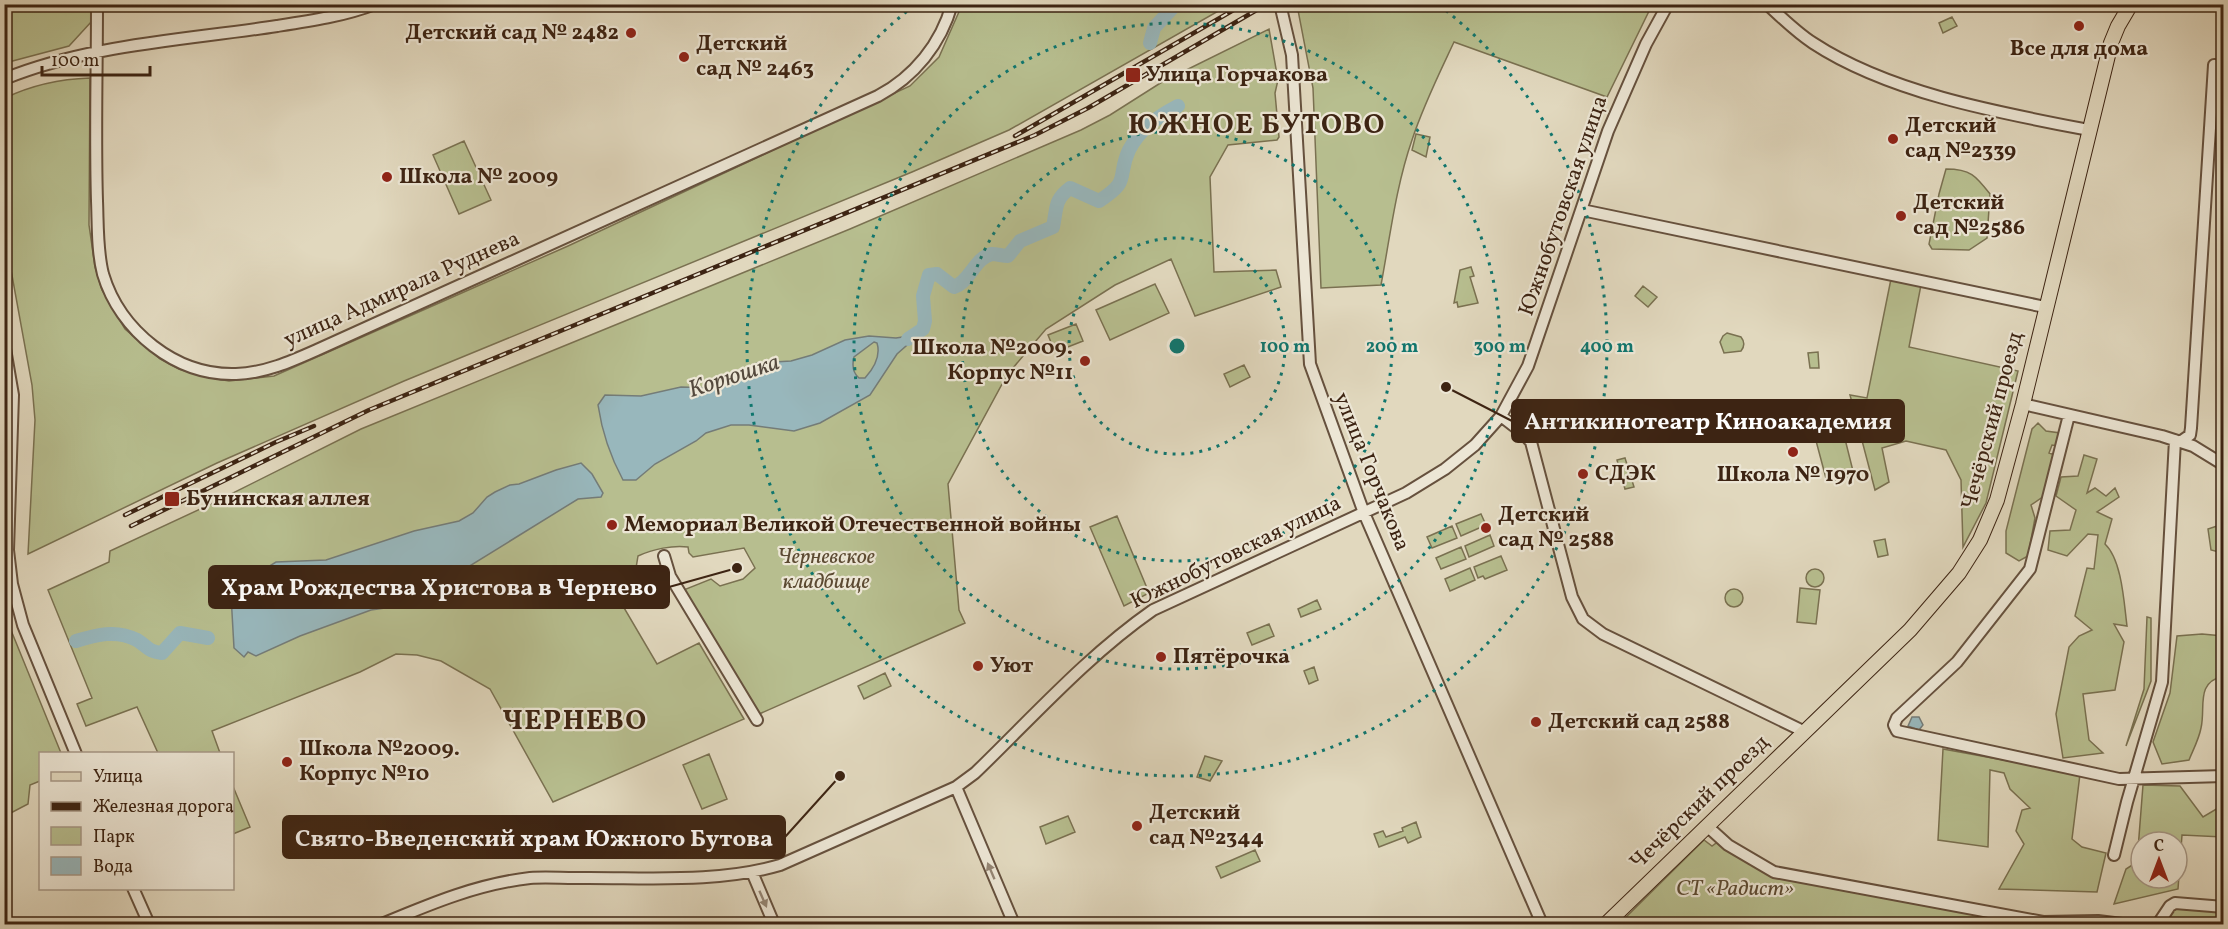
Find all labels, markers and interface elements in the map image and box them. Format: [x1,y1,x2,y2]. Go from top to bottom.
place label: Детский сад № 2482 [405,18,619,49]
marker: Все для дома [2072,19,2086,33]
marker: Детский сад № 2482 [624,26,638,40]
place label: Детский сад № 2463 [696,29,814,85]
place label: Все для дома [2010,34,2148,65]
scale bar [42,39,150,77]
text: 100 m [51,49,100,74]
marker: Детский сад № 2463 [677,50,691,64]
place label: Улица Горчакова [1146,60,1328,91]
marker: Улица Горчакова [1124,66,1142,84]
street label: Южнобутовская улица [1512,92,1616,320]
district label: ЮЖНОЕ БУТОВО [1128,106,1386,145]
place label: Детский сад №2339 [1905,111,2016,167]
marker: Детский сад №2339 [1886,132,1900,146]
place label: Школа № 2009 [399,162,558,193]
marker: Школа № 2009 [380,170,394,184]
place label: Детский сад №2586 [1913,188,2025,244]
marker: Детский сад №2586 [1894,209,1908,223]
street label: улица Адмирала Руднева [279,224,525,356]
street label: Чечёрский проезд [1954,328,2032,513]
place label: Школа №2009. Корпус №11 [912,333,1073,389]
text: 100 m [1260,335,1310,360]
text: 200 m [1366,335,1418,360]
text: 300 m [1474,335,1526,360]
text: 400 m [1580,335,1634,360]
centre of rings [1167,336,1187,356]
water label: Корюшка [684,346,784,408]
marker: Школа №2009. Корпус №11 [1078,354,1092,368]
street label: улица Горчакова [1325,388,1417,556]
callout: Антикинотеатр Киноакадемия [1512,400,1904,442]
text: Антикинотеатр Киноакадемия [1524,406,1892,440]
marker: Школа № 1970 [1786,445,1800,459]
place label: СДЭК [1595,459,1656,490]
place label: Школа № 1970 [1717,460,1869,491]
marker: СДЭК [1576,467,1590,481]
place label: Бунинская аллея [186,484,370,515]
street label: Южнобутовская улица [1125,488,1347,618]
marker: Бунинская аллея [163,490,181,508]
place label: Детский сад № 2588 [1498,500,1614,556]
place label: Мемориал Великой Отечественной войны [624,510,1081,541]
marker: Мемориал Великой Отечественной войны [605,518,619,532]
marker: Детский сад № 2588 [1479,521,1493,535]
park label: Черневское кладбище [777,542,875,598]
callout: Храм Рождества Христова в Чернево [209,566,669,608]
text: Храм Рождества Христова в Чернево [221,572,657,606]
place label: Пятёрочка [1173,642,1290,673]
marker: Пятёрочка [1154,650,1168,664]
place label: Уют [990,651,1033,682]
marker: Уют [971,659,985,673]
district label: ЧЕРНЕВО [502,702,648,741]
place label: Детский сад 2588 [1548,707,1730,738]
marker: Детский сад 2588 [1529,715,1543,729]
street label: Чечёрский проезд [1623,728,1777,878]
place label: Школа №2009. Корпус №10 [299,734,460,790]
legend [39,752,234,890]
marker: Школа №2009. Корпус №10 [280,755,294,769]
text: Улица [93,765,143,790]
text: Железная дорога [93,795,234,820]
place label: Детский сад №2344 [1149,798,1264,854]
callout: Свято-Введенский храм Южного Бутова [283,816,785,858]
marker: Детский сад №2344 [1130,819,1144,833]
text: Свято-Введенский храм Южного Бутова [295,823,773,857]
text: Парк [93,825,135,850]
north arrow [2129,830,2189,890]
text: С [2154,836,2164,858]
text: Вода [93,855,133,880]
one-way arrow [987,862,996,879]
park label: СТ «Радист» [1676,874,1794,905]
one-way arrow [758,890,768,908]

